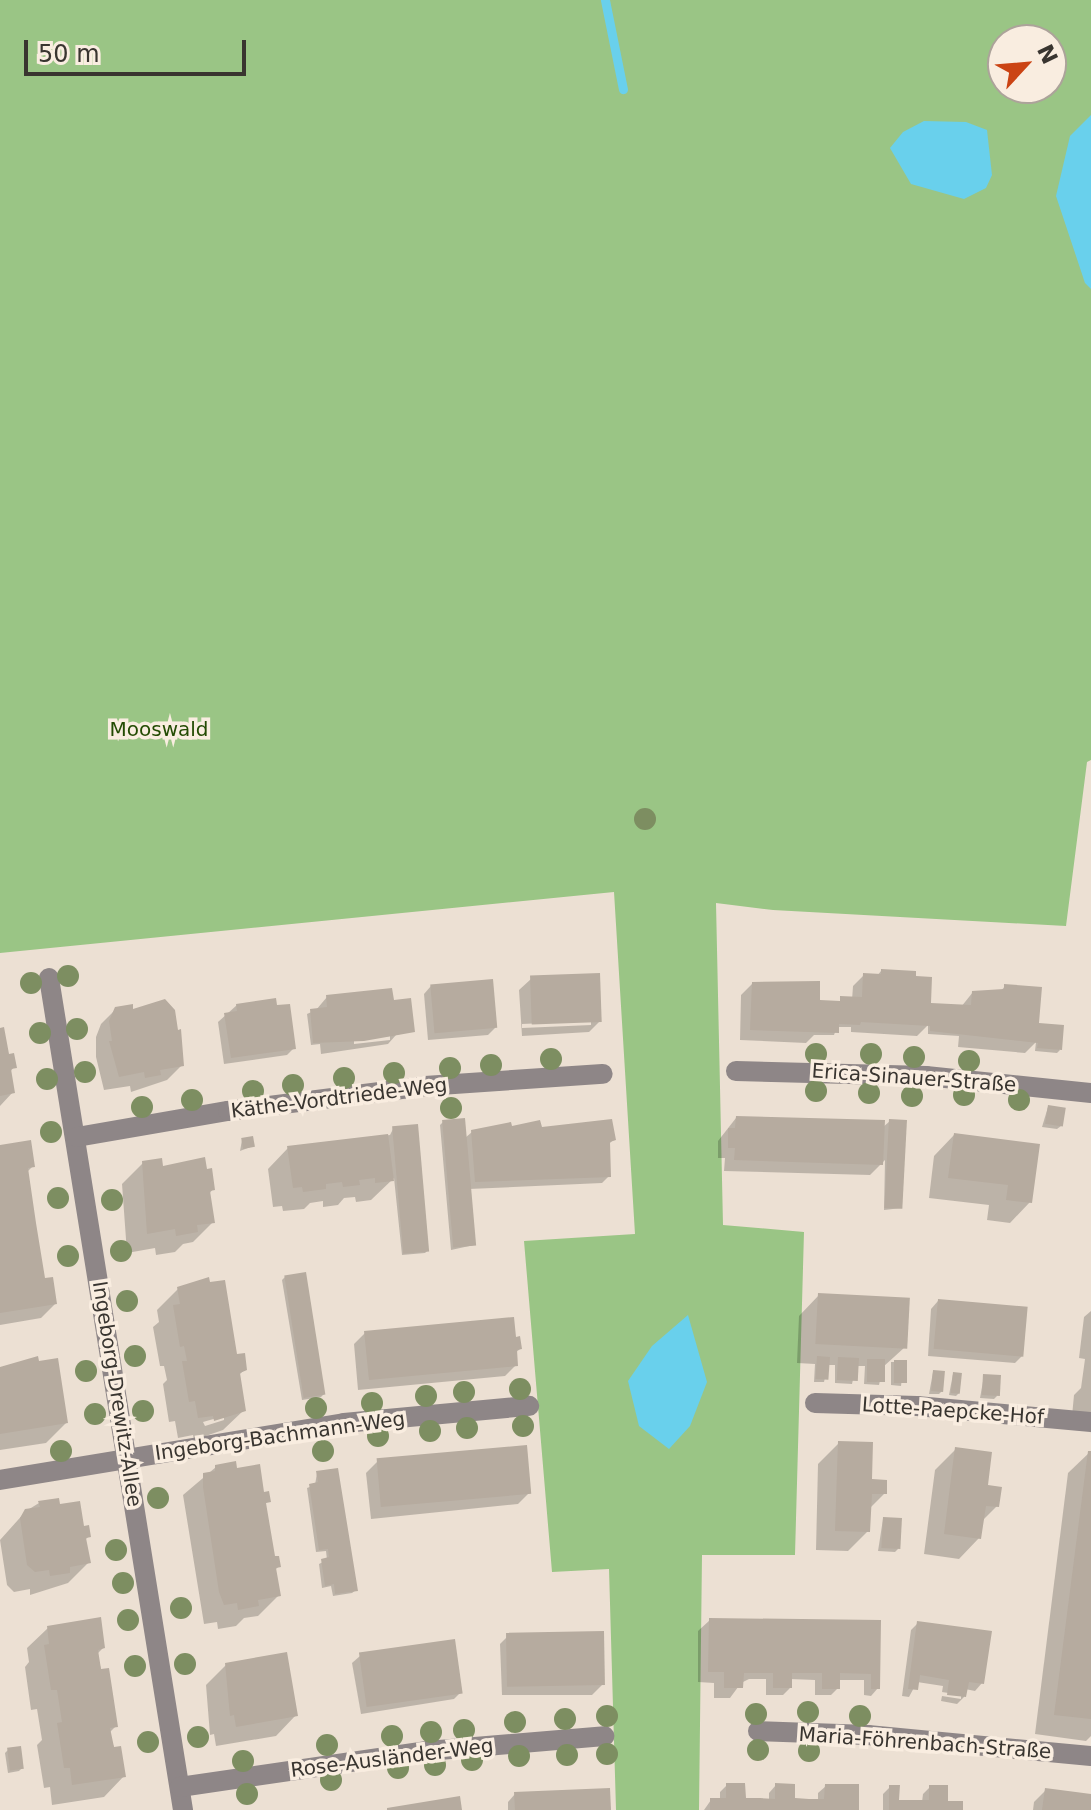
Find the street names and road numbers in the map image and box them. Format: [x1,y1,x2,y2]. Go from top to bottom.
street label: Erica-Sinauer-Straße [811,1059,1017,1097]
street label: Käthe-Vordtriede-Weg [229,1073,449,1123]
street label: Ingeborg-Drewitz-Allee [87,1279,147,1509]
street label: Lotte-Paepcke-Hof [861,1393,1045,1429]
street label: Ingeborg-Bachmann-Weg [153,1407,407,1465]
street label: Maria-Föhrenbach-Straße [798,1722,1052,1764]
street label: Rose-Ausländer-Weg [289,1734,495,1782]

